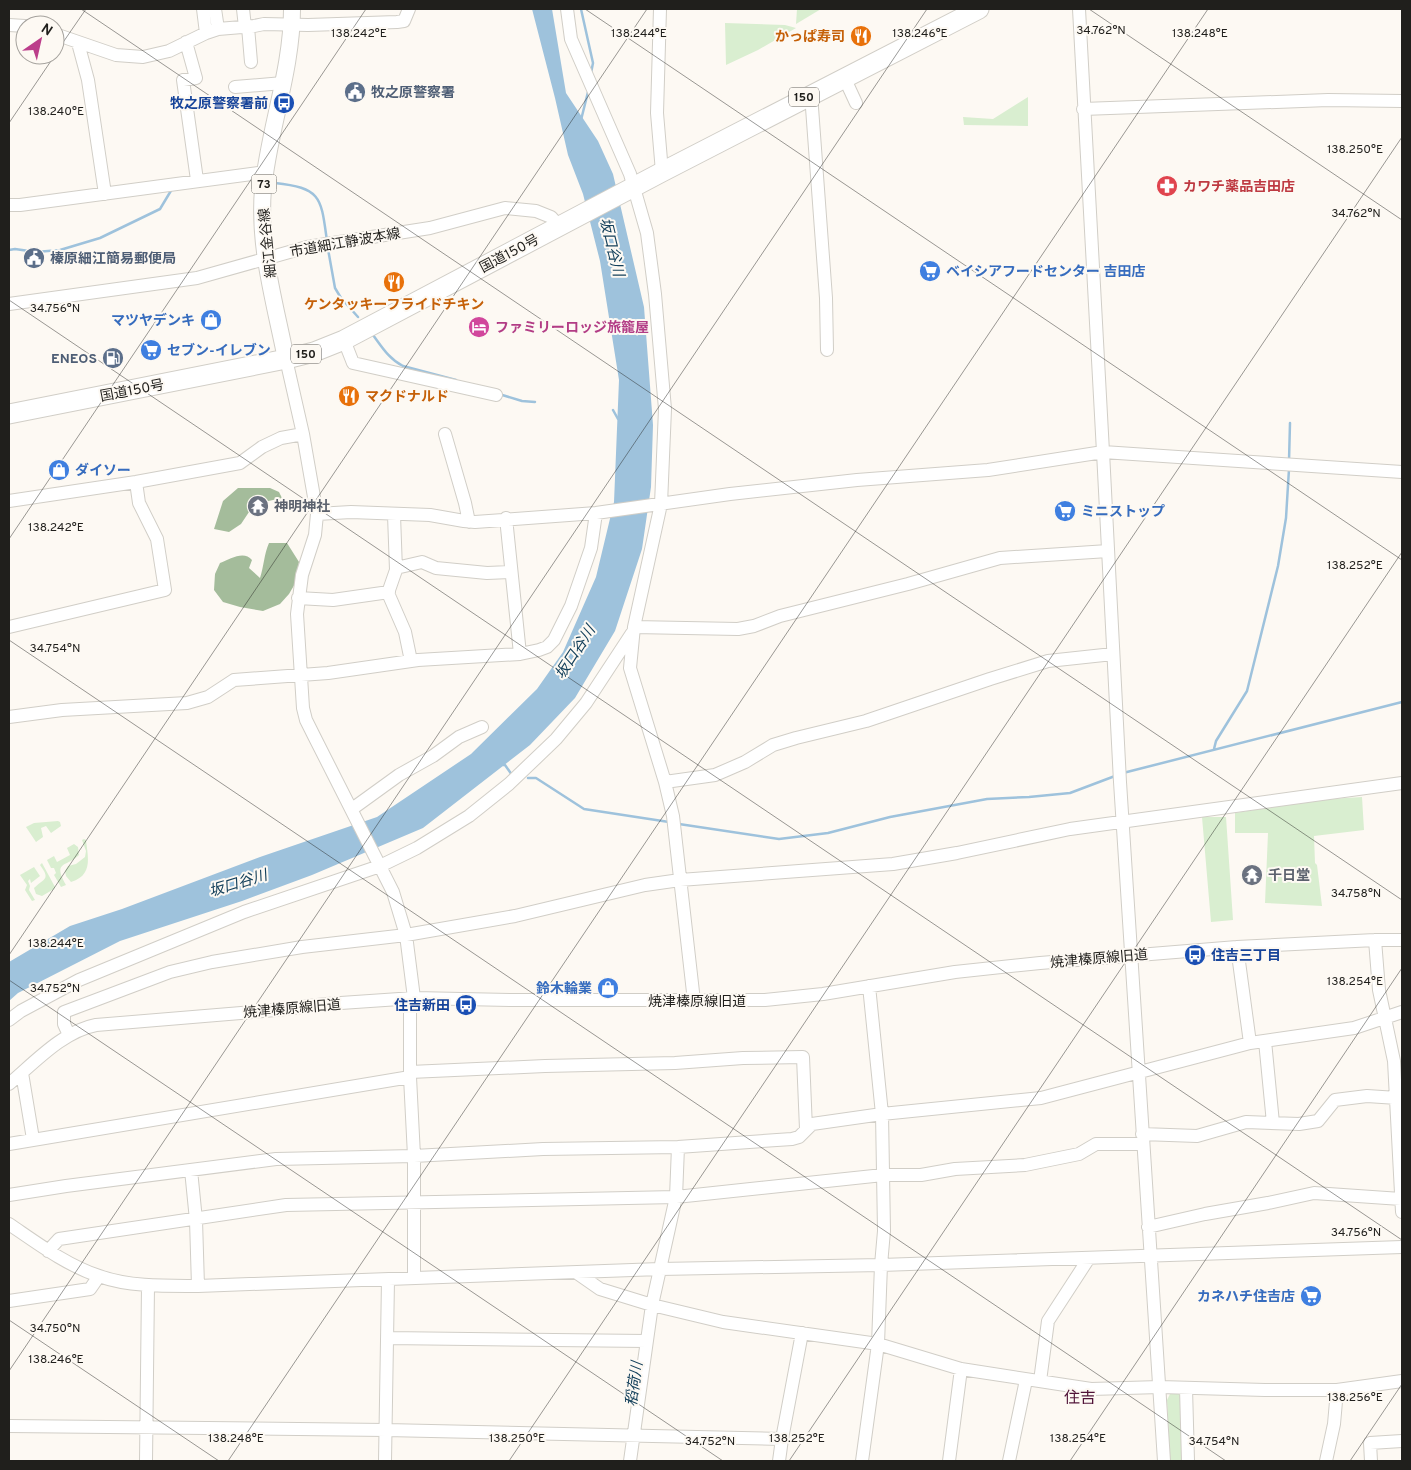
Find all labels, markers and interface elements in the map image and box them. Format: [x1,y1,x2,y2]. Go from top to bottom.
north arrow [15,15,65,65]
text: N [38,21,55,40]
text: 34.762°N [1076,23,1126,39]
restaurant icon: かっぱ寿司 [849,24,873,48]
text: 138.242°E [331,26,387,42]
text: 138.244°E [611,26,667,42]
text: 138.246°E [892,26,948,42]
text: 138.248°E [1172,26,1228,42]
place label: かっぱ寿司 [775,28,845,46]
public building icon: 牧之原警察署 [343,80,367,104]
place label: 牧之原警察署 [371,84,455,102]
road number: 150 [789,88,819,106]
bus stop icon: 牧之原警察署前 [272,91,296,115]
place label: 牧之原警察署前 [170,95,268,113]
text: 138.240°E [28,104,84,120]
text: 138.250°E [1327,142,1383,158]
road number: 73 [252,174,276,193]
pharmacy icon: カワチ薬品吉田店 [1155,174,1179,198]
place label: カワチ薬品吉田店 [1183,179,1295,196]
text: 34.762°N [1331,206,1381,222]
street label: 細江金谷線 [256,207,281,279]
water label: 坂口谷川 [594,216,628,281]
street label: 市道細江静波本線 [288,224,402,262]
street label: 国道150号 [477,232,542,277]
public building icon: 榛原細江簡易郵便局 [22,246,46,270]
place label: 榛原細江簡易郵便局 [50,250,176,268]
supermarket icon: ベイシアフードセンター 吉田店 [918,259,942,283]
place label: ベイシアフードセンター 吉田店 [946,264,1146,281]
restaurant icon: ケンタッキーフライドチキン [382,270,406,294]
place label: ケンタッキーフライドチキン [304,297,484,314]
text: 34.756°N [30,301,80,317]
shop icon: マツヤデンキ [199,308,223,332]
place label: マツヤデンキ [111,312,195,330]
hotel icon: ファミリーロッジ旅籠屋 [467,315,491,339]
place label: ファミリーロッジ旅籠屋 [495,319,649,337]
supermarket icon: セブン-イレブン [139,338,163,362]
place label: セブン-イレブン [167,342,271,360]
road number: 150 [291,344,321,364]
fuel station icon: ENEOS [101,346,125,370]
place label: ENEOS [51,351,97,368]
street label: 国道150号 [99,377,166,406]
restaurant icon: マクドナルド [337,384,361,408]
place label: マクドナルド [365,389,449,406]
shop icon: ダイソー [47,458,71,482]
place label: ダイソー [75,462,131,480]
temple icon: 神明神社 [246,494,270,518]
place label: 神明神社 [274,498,330,516]
supermarket icon: ミニストップ [1053,499,1077,523]
place label: ミニストップ [1081,504,1165,521]
text: 138.242°E [28,520,84,536]
text: 138.252°E [1327,558,1383,574]
water label: 坂口谷川 [552,621,602,683]
text: 34.754°N [30,641,80,657]
temple icon: 千日堂 [1240,863,1264,887]
water label: 坂口谷川 [207,866,272,902]
place label: 千日堂 [1268,868,1310,885]
text: 34.758°N [1331,886,1381,902]
text: 138.244°E [28,936,84,952]
bus stop icon: 住吉三丁目 [1183,943,1207,967]
street label: 焼津榛原線旧道 [1050,947,1149,972]
place label: 住吉三丁目 [1211,947,1281,965]
text: 138.254°E [1327,974,1383,990]
shop icon: 鈴木輪業 [596,976,620,1000]
place label: 鈴木輪業 [536,980,592,998]
text: 34.752°N [30,981,80,997]
bus stop icon: 住吉新田 [454,993,478,1017]
street label: 焼津榛原線旧道 [648,994,746,1011]
street label: 焼津榛原線旧道 [243,997,342,1022]
place label: 住吉新田 [394,997,450,1015]
text: 34.756°N [1331,1225,1381,1241]
supermarket icon: カネハチ住吉店 [1299,1284,1323,1308]
place label: カネハチ住吉店 [1197,1288,1295,1306]
text: 34.750°N [30,1321,80,1337]
text: 138.246°E [28,1352,84,1368]
water label: 稻荷川 [623,1359,648,1408]
district label: 住吉 [1064,1389,1096,1409]
text: 138.256°E [1327,1390,1383,1406]
text: 138.248°E [208,1431,264,1447]
text: 138.250°E [489,1431,545,1447]
text: 138.252°E [769,1431,825,1447]
text: 138.254°E [1050,1431,1106,1447]
text: 34.752°N [685,1434,735,1450]
text: 34.754°N [1189,1434,1239,1450]

